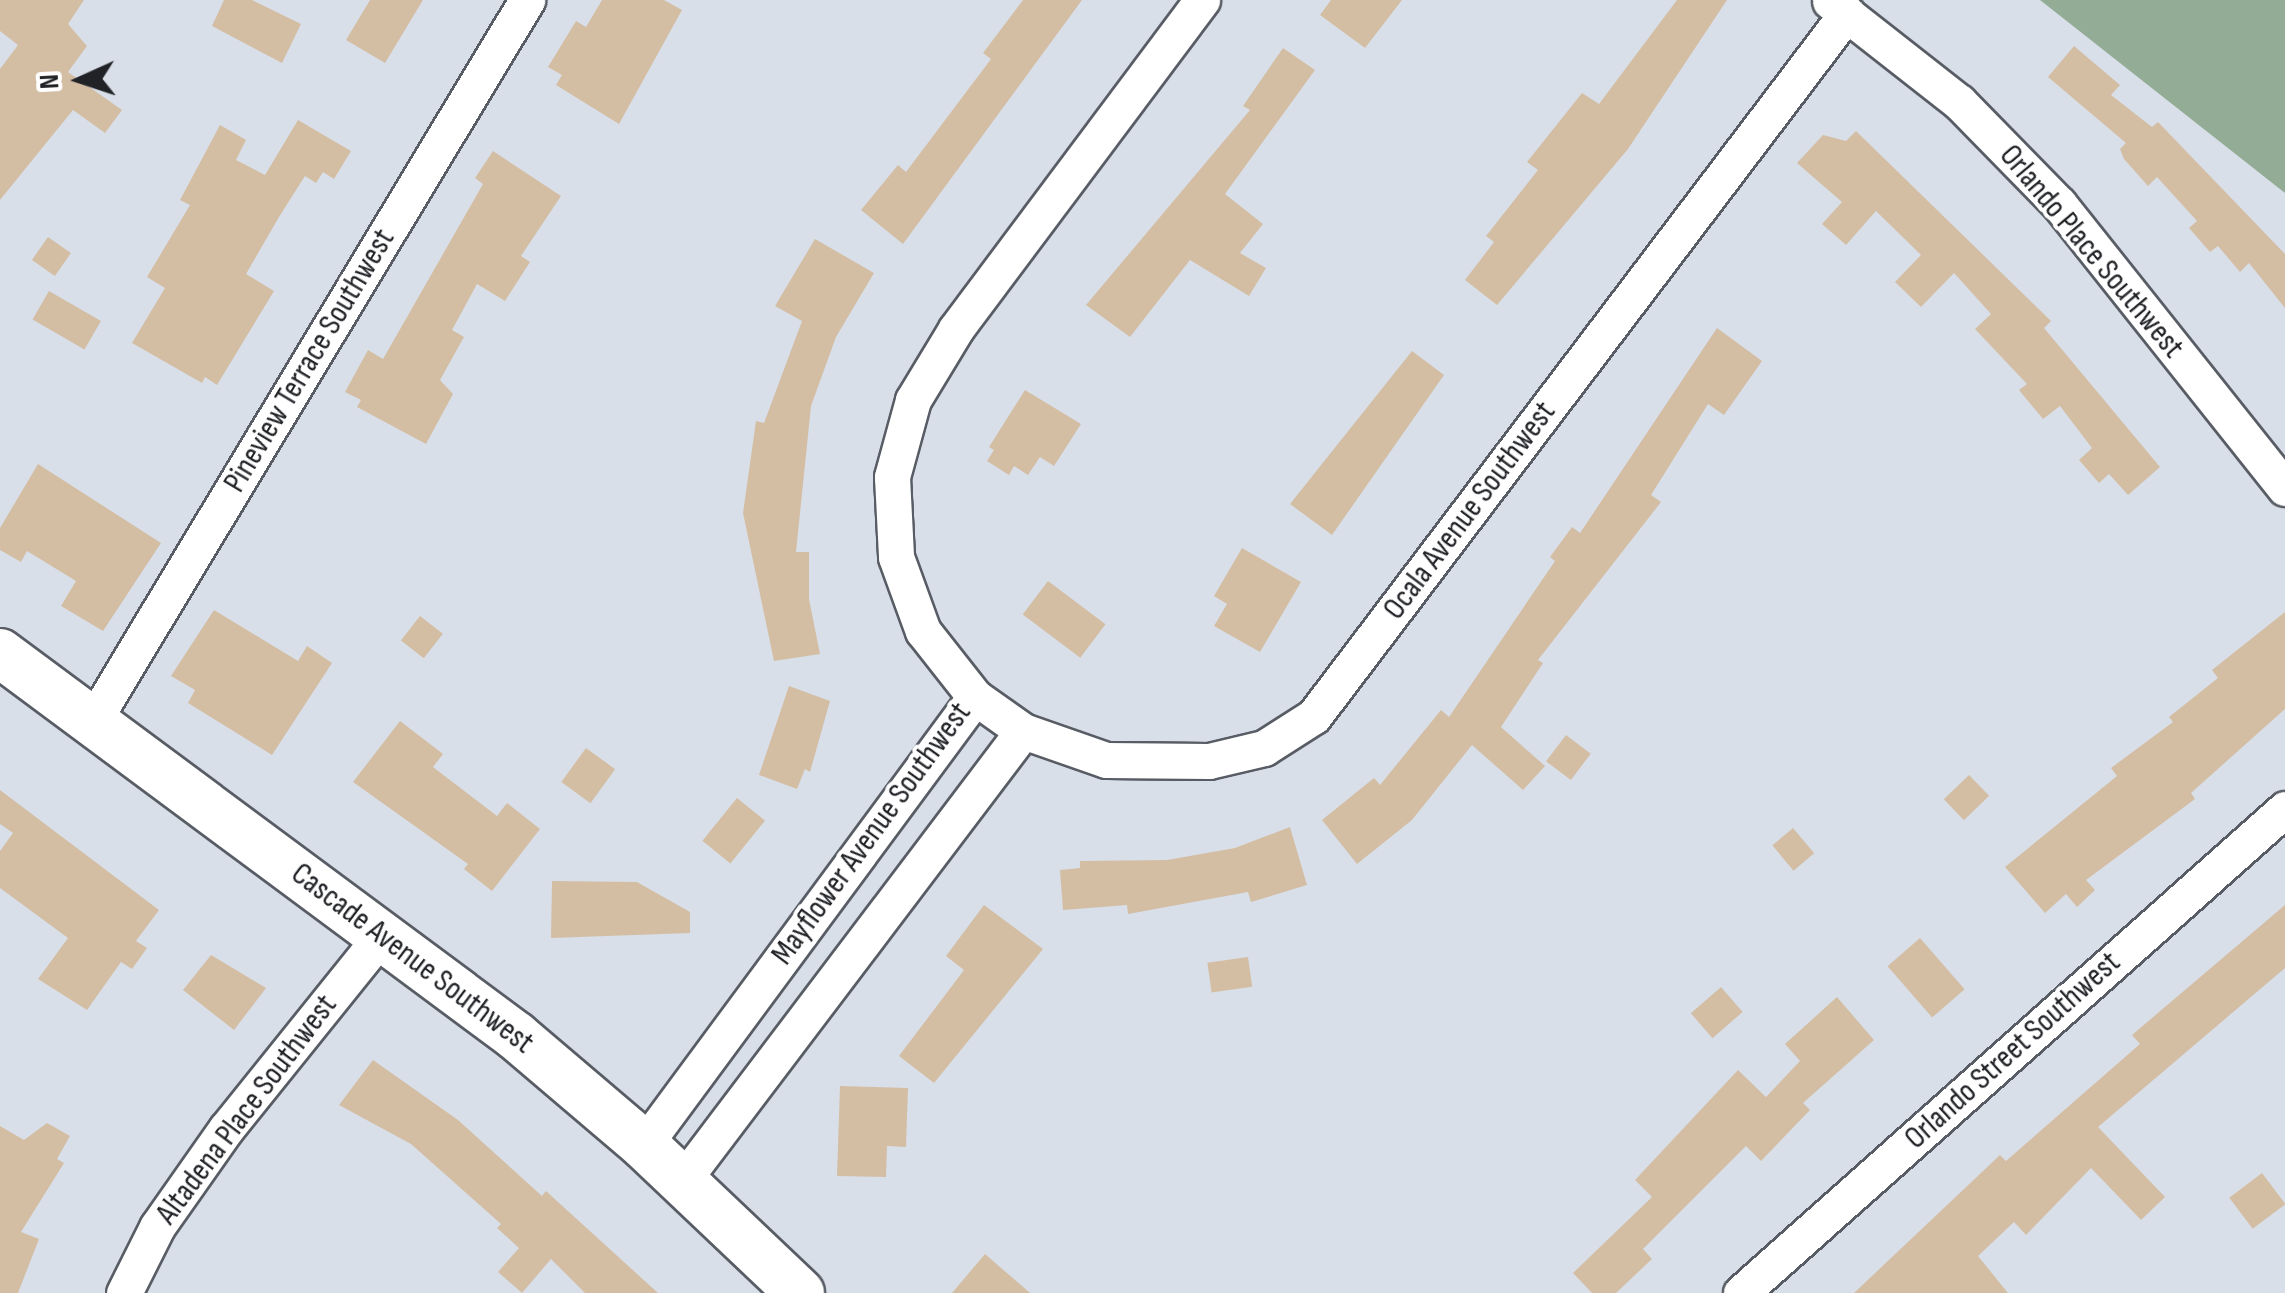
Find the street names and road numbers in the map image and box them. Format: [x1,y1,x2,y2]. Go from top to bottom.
street label: Orlando Place Southwest [1991,137,2191,367]
street label: Pineview Terrace Southwest [216,222,404,500]
street label: Ocala Avenue Southwest [1376,394,1564,628]
street label: Mayflower Avenue Southwest [764,695,980,973]
street label: Cascade Avenue Southwest [283,855,541,1063]
street label: Orlando Street Southwest [1897,944,2129,1158]
street label: Altadena Place Southwest [148,988,346,1232]

